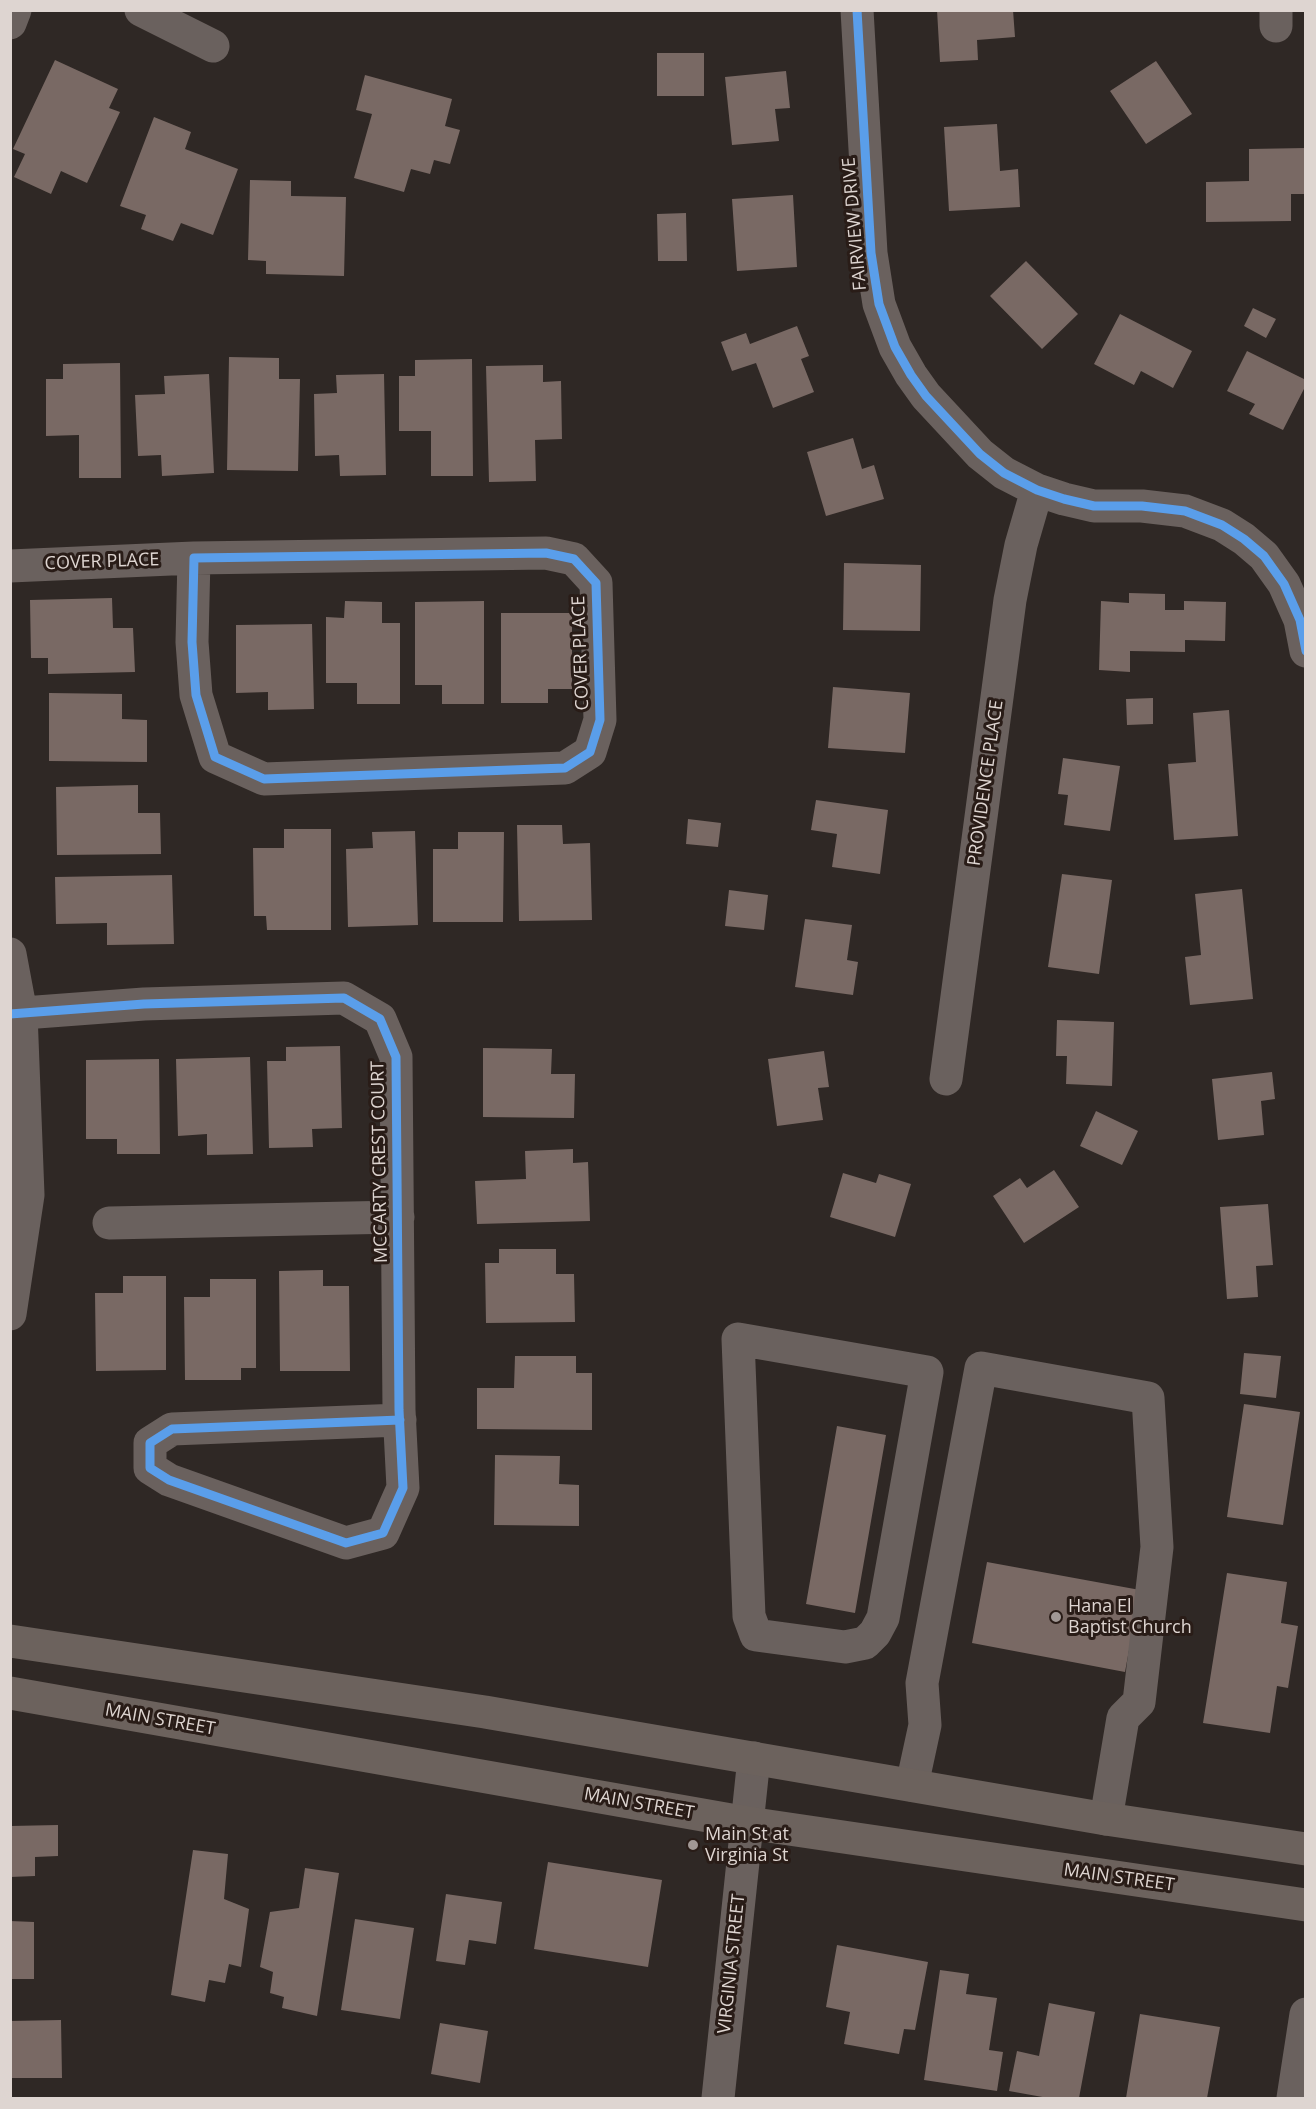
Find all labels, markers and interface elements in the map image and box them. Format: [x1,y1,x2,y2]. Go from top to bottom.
street label: FAIRVIEW DRIVE [838,156,872,292]
street label: COVER PLACE [44,549,160,575]
street label: COVER PLACE [568,595,594,711]
street label: PROVIDENCE PLACE [964,699,1008,867]
street label: MCCARTY CREST COURT [367,1061,393,1263]
place label: Hana El Baptist Church [1068,1596,1192,1638]
marker: Hana El Baptist Church [1049,1610,1063,1624]
street label: MAIN STREET [103,1700,217,1740]
street label: MAIN STREET [582,1784,696,1824]
place label: Main St at Virginia St [705,1824,789,1866]
marker: Main St at Virginia St [686,1838,700,1852]
street label: MAIN STREET [1062,1860,1176,1896]
street label: VIRGINIA STREET [714,1893,750,2035]

